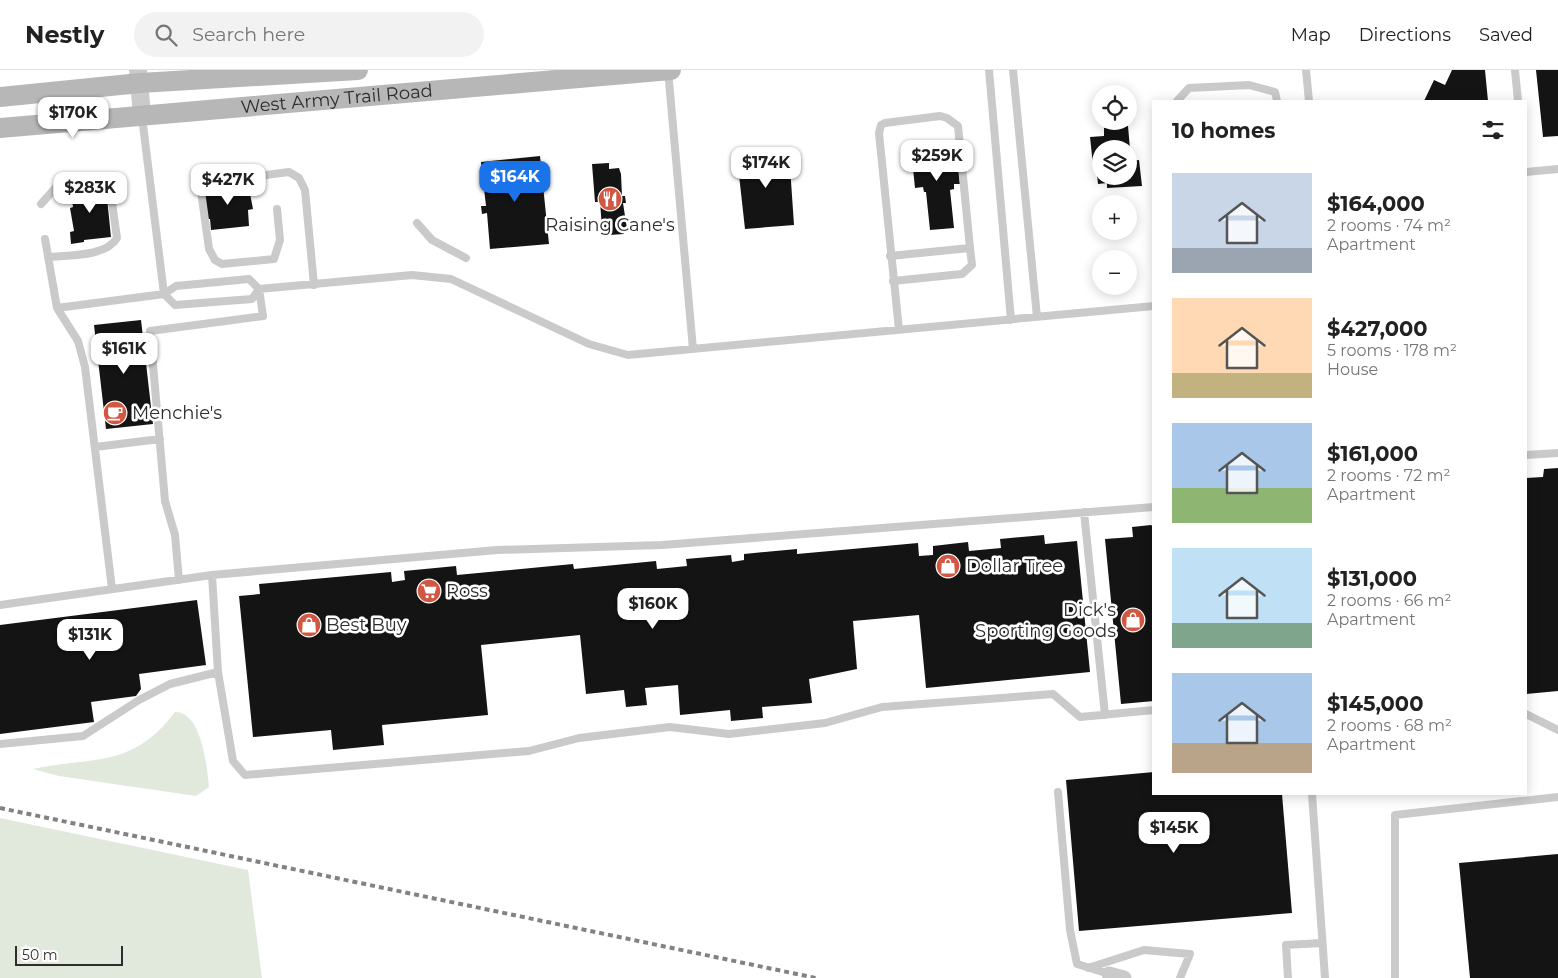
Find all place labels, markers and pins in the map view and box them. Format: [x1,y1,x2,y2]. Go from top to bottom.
pin: $170K [38,97,108,139]
pin: $259K [902,140,972,182]
pin: $174K [731,146,801,189]
pin: $164K [480,160,550,203]
pin: $427K [193,164,263,206]
pin: $283K [55,172,125,214]
restaurant icon: Raising Cane's [597,186,623,212]
place label: Raising Cane's [545,214,675,236]
pin: $161K [89,332,159,375]
cafe icon: Menchie's [102,400,128,426]
place label: Menchie's [132,402,222,424]
shop icon: Dollar Tree [935,553,961,579]
place label: Dollar Tree [966,555,1063,577]
supermarket icon: Ross [416,578,442,604]
place label: Ross [446,580,488,602]
pin: $160K [618,588,688,630]
place label: Dick's Sporting Goods [975,599,1116,642]
shop icon: Dick's Sporting Goods [1120,607,1146,633]
shop icon: Best Buy [296,612,322,638]
place label: Best Buy [326,614,407,636]
pin: $131K [55,618,125,661]
pin: $145K [1139,812,1209,854]

